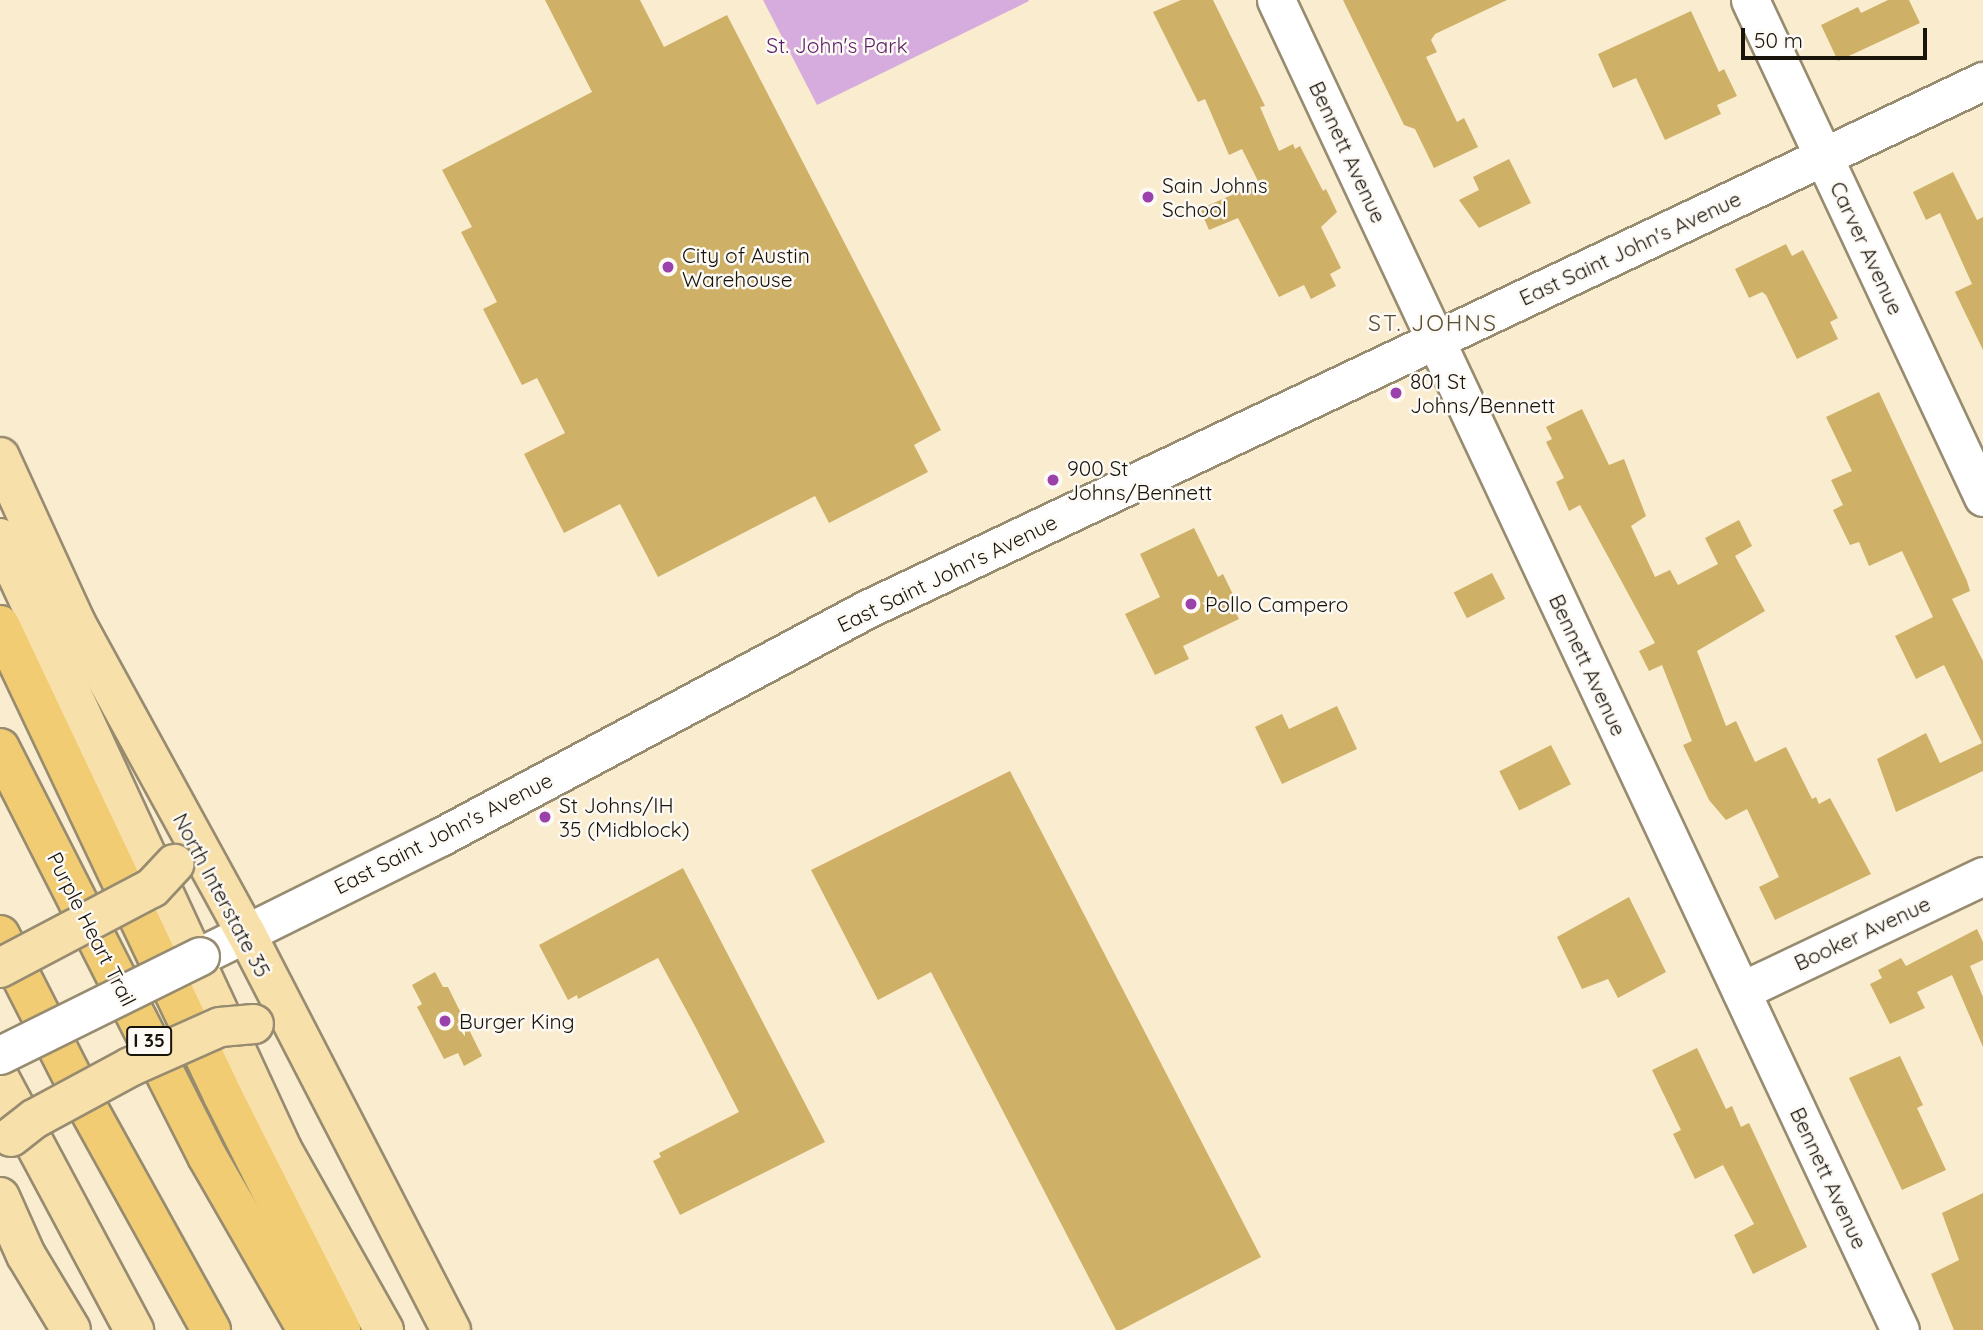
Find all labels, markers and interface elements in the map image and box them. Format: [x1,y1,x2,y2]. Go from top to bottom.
scale bar [1745,14,1930,58]
text: 50 m [1754,27,1803,53]
park label: St. John's Park [766,32,908,58]
street label: Bennett Avenue [1304,77,1392,227]
place label: Sain Johns School [1162,172,1268,222]
street label: Carver Avenue [1825,177,1909,319]
street label: East Saint John's Avenue [1515,186,1745,310]
marker: Sain Johns School [1140,189,1156,205]
place label: City of Austin Warehouse [682,242,810,292]
marker: City of Austin Warehouse [660,259,676,275]
district label: ST. JOHNS [1369,309,1497,337]
place label: 801 St Johns/Bennett [1410,368,1555,418]
marker: 801 St Johns/Bennett [1388,385,1404,401]
place label: 900 St Johns/Bennett [1067,455,1212,505]
marker: 900 St Johns/Bennett [1045,472,1061,488]
street label: East Saint John's Avenue [833,509,1061,637]
street label: Bennett Avenue [1544,590,1632,740]
place label: Pollo Campero [1205,591,1348,617]
marker: Pollo Campero [1183,596,1199,612]
street label: East Saint John's Avenue [330,767,556,899]
place label: St Johns/IH 35 (Midblock) [559,792,690,842]
street label: North Interstate 35 [168,809,276,981]
marker: St Johns/IH 35 (Midblock) [537,809,553,825]
street label: Purple Heart Trail [42,848,142,1010]
street label: Booker Avenue [1790,890,1934,976]
place label: Burger King [459,1008,575,1034]
marker: Burger King [437,1013,453,1029]
road number: I 35 [124,1026,174,1056]
street label: Bennett Avenue [1785,1103,1873,1253]

